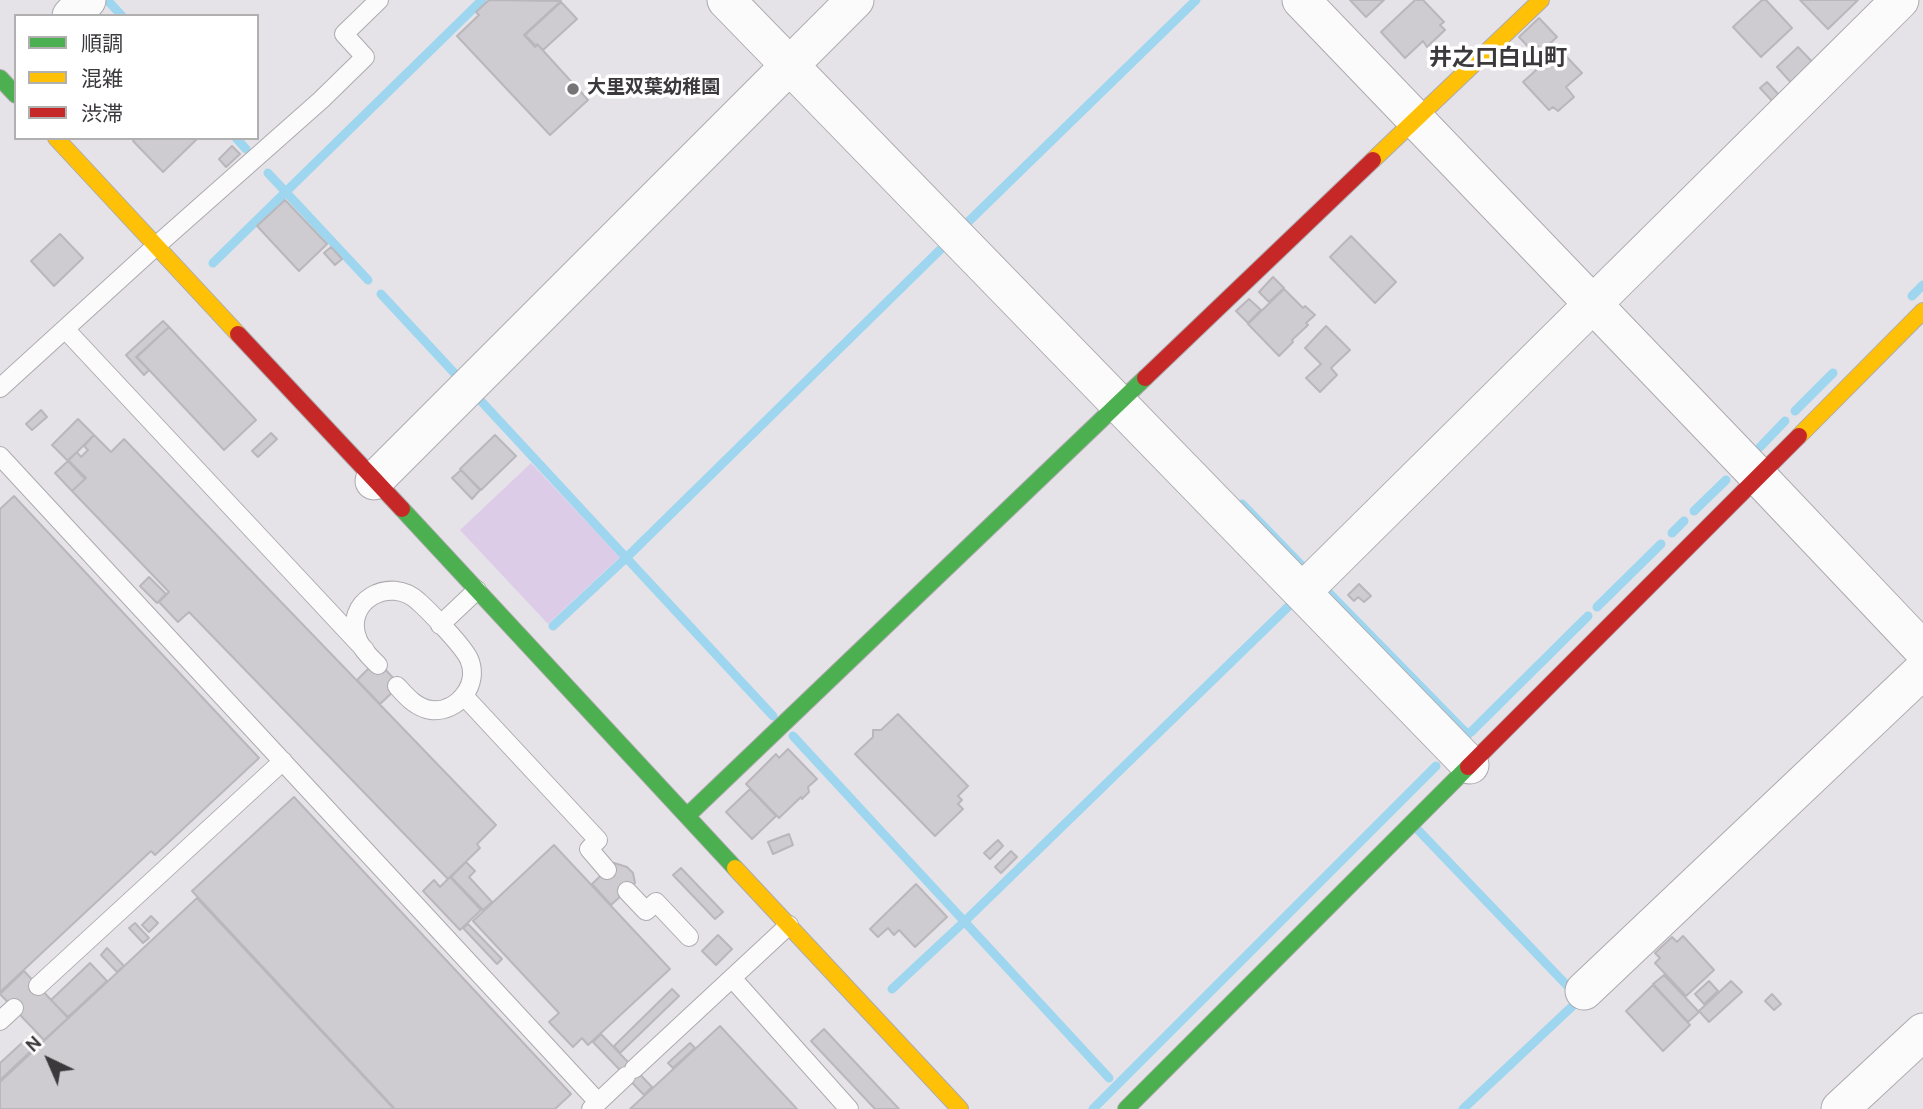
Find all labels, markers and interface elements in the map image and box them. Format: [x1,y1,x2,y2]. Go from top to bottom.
legend [14,14,259,140]
text: 順調 [81,32,123,59]
district label: 井之口白山町 [1429,46,1567,74]
text: 混雑 [81,67,123,94]
place label: 大里双葉幼稚園 [587,78,720,100]
marker: 大里双葉幼稚園 [565,81,581,97]
text: 渋滞 [81,102,123,129]
north arrow [14,1025,84,1095]
text: N [21,1032,48,1058]

